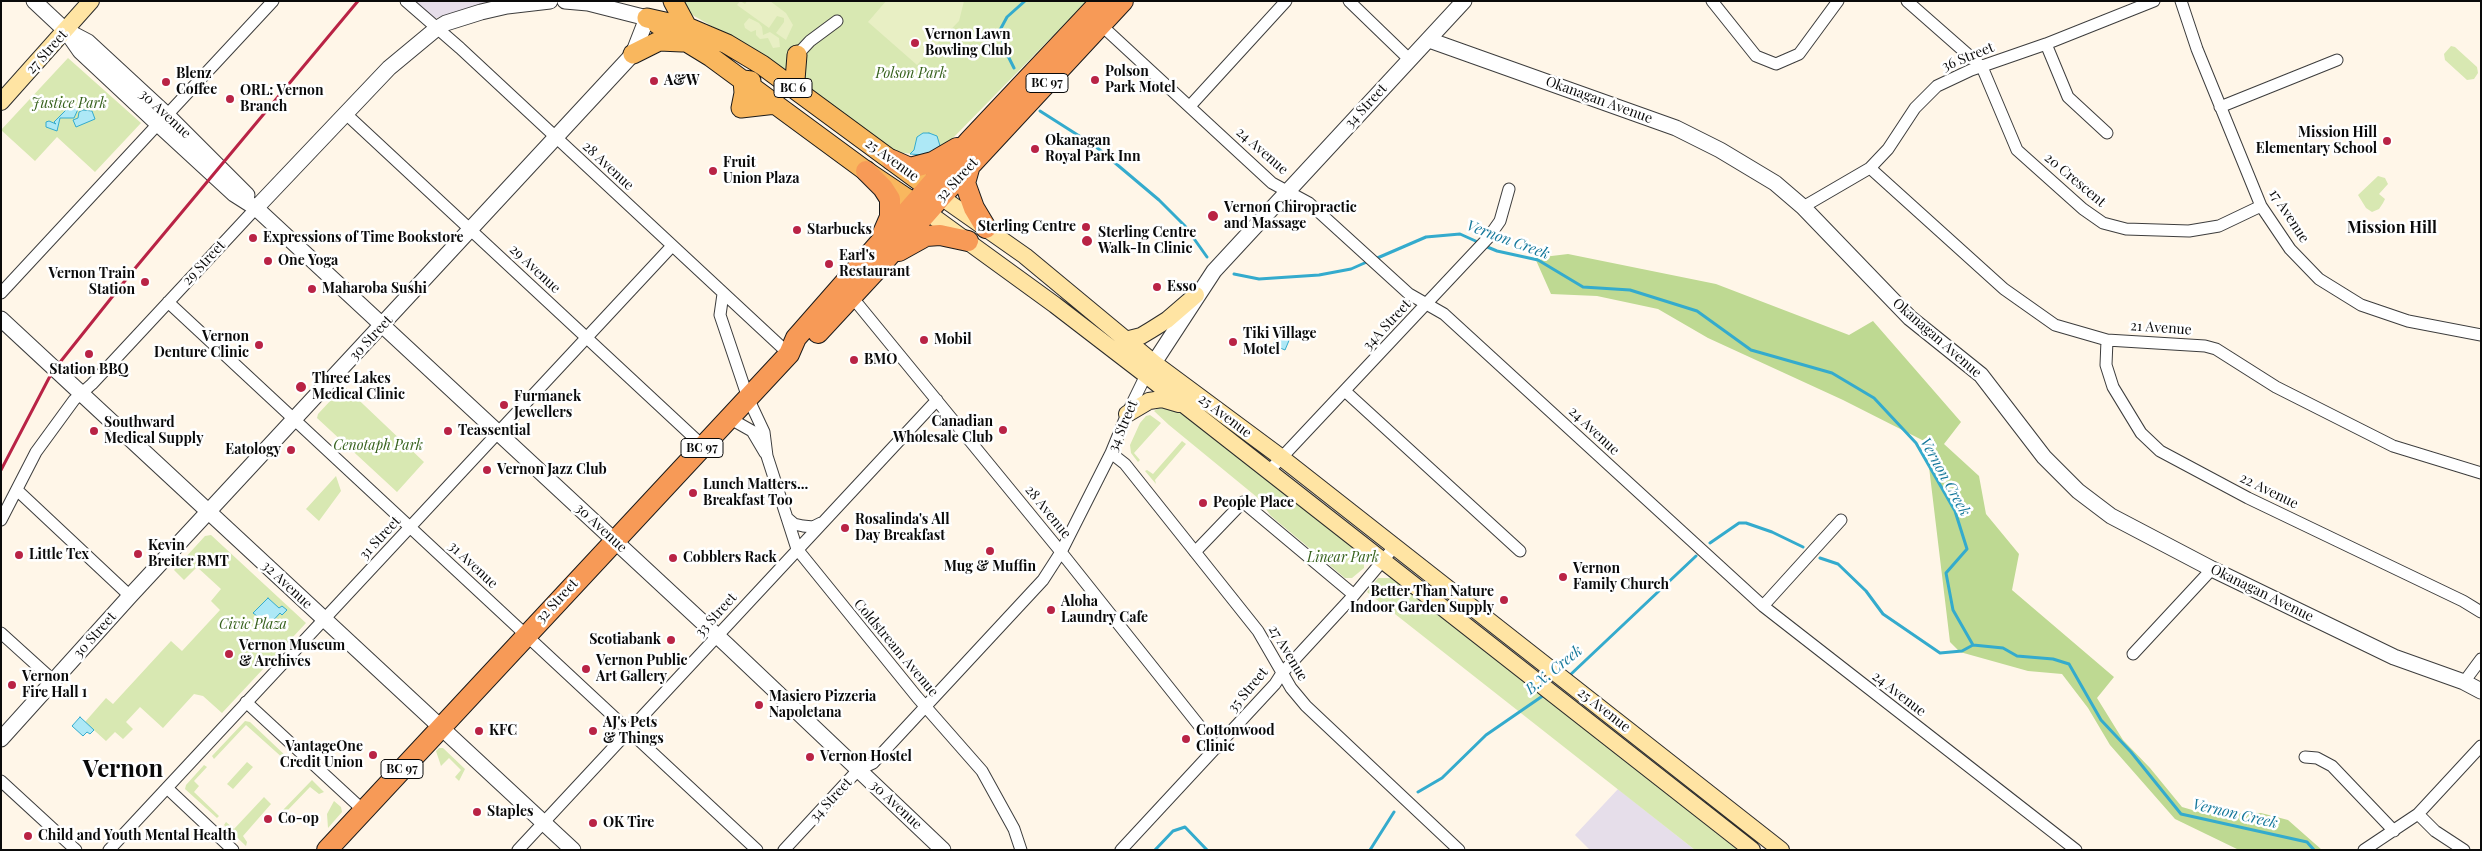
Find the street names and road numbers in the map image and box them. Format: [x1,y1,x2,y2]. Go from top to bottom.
street label: 27 Street [23,27,71,77]
street label: 36 Street [1940,39,1996,75]
street label: Okanagan Avenue [1543,73,1655,127]
road number: BC 97 [1026,74,1068,92]
road number: BC 6 [774,78,812,98]
street label: 34 Street [1341,80,1391,132]
street label: 30 Avenue [136,86,194,142]
street label: 24 Avenue [1233,124,1291,178]
street label: 25 Avenue [862,135,922,185]
street label: 28 Avenue [579,138,637,194]
street label: 20 Crescent [2041,150,2109,210]
street label: 32 Street [932,154,982,206]
street label: 17 Avenue [2265,186,2313,246]
street label: 29 Street [179,237,229,289]
street label: 29 Avenue [506,241,564,297]
street label: Okanagan Avenue [1889,295,1985,381]
street label: 34A Street [1359,296,1415,354]
street label: 30 Street [346,312,396,364]
street label: 21 Avenue [2130,317,2192,339]
street label: 25 Avenue [1195,391,1255,441]
street label: 34 Street [1105,398,1141,454]
street label: 24 Avenue [1565,403,1623,459]
road number: BC 97 [681,438,723,458]
street label: 22 Avenue [2237,470,2301,512]
street label: 28 Avenue [1021,482,1075,542]
street label: 30 Avenue [572,500,630,556]
street label: 31 Street [356,513,404,563]
street label: 31 Avenue [445,538,501,592]
street label: 32 Avenue [258,557,316,613]
street label: Okanagan Avenue [2208,561,2316,625]
street label: 32 Street [532,575,582,627]
street label: 33 Street [692,589,740,641]
street label: Coldstream Avenue [850,596,942,700]
street label: 30 Street [70,609,120,661]
street label: 27 Avenue [1265,622,1311,684]
street label: 35 Street [1224,664,1272,716]
street label: 24 Avenue [1869,668,1929,720]
street label: 25 Avenue [1574,684,1634,736]
road number: BC 97 [381,760,423,779]
street label: 34 Street [806,774,856,826]
street label: 30 Avenue [867,777,925,833]

